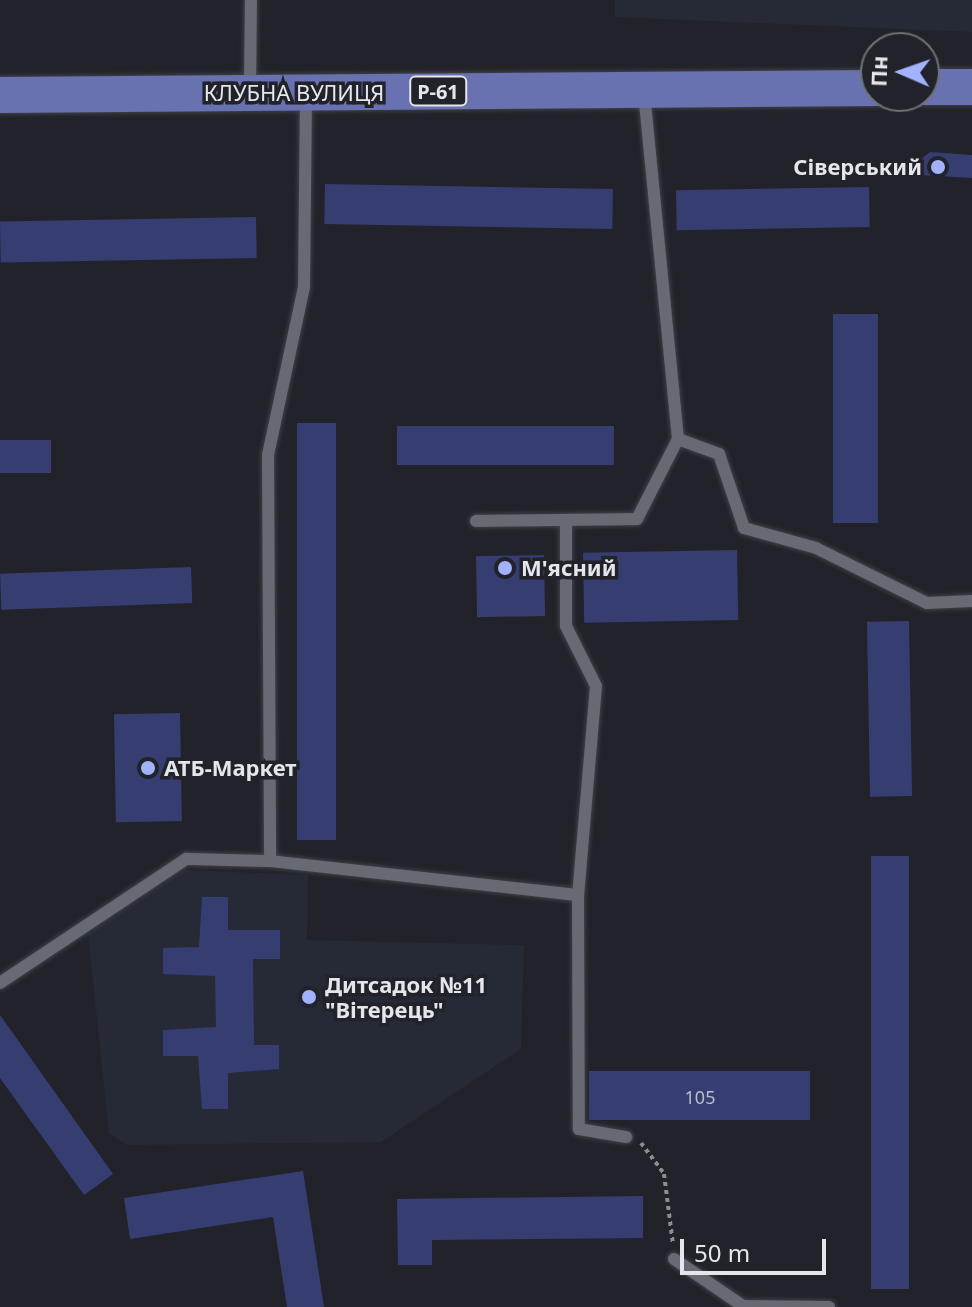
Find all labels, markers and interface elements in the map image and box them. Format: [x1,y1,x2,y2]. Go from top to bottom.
north arrow [860,32,940,112]
text: Пн [862,55,894,87]
road number: Р-61 [408,75,468,107]
street label: КЛУБНА ВУЛИЦЯ [204,80,384,106]
place label: Сіверський [793,154,922,180]
marker: Сіверський [929,158,947,176]
place label: М'ясний [521,555,617,581]
marker: М'ясний [496,559,514,577]
place label: АТБ-Маркет [164,755,296,781]
marker: АТБ-Маркет [139,759,157,777]
place label: Дитсадок №11 "Вітерець" [325,971,487,1022]
marker: Дитсадок №11 "Вітерець" [300,988,318,1006]
house number: 105 [685,1086,715,1108]
scale bar [684,1223,830,1273]
text: 50 m [694,1236,750,1269]

